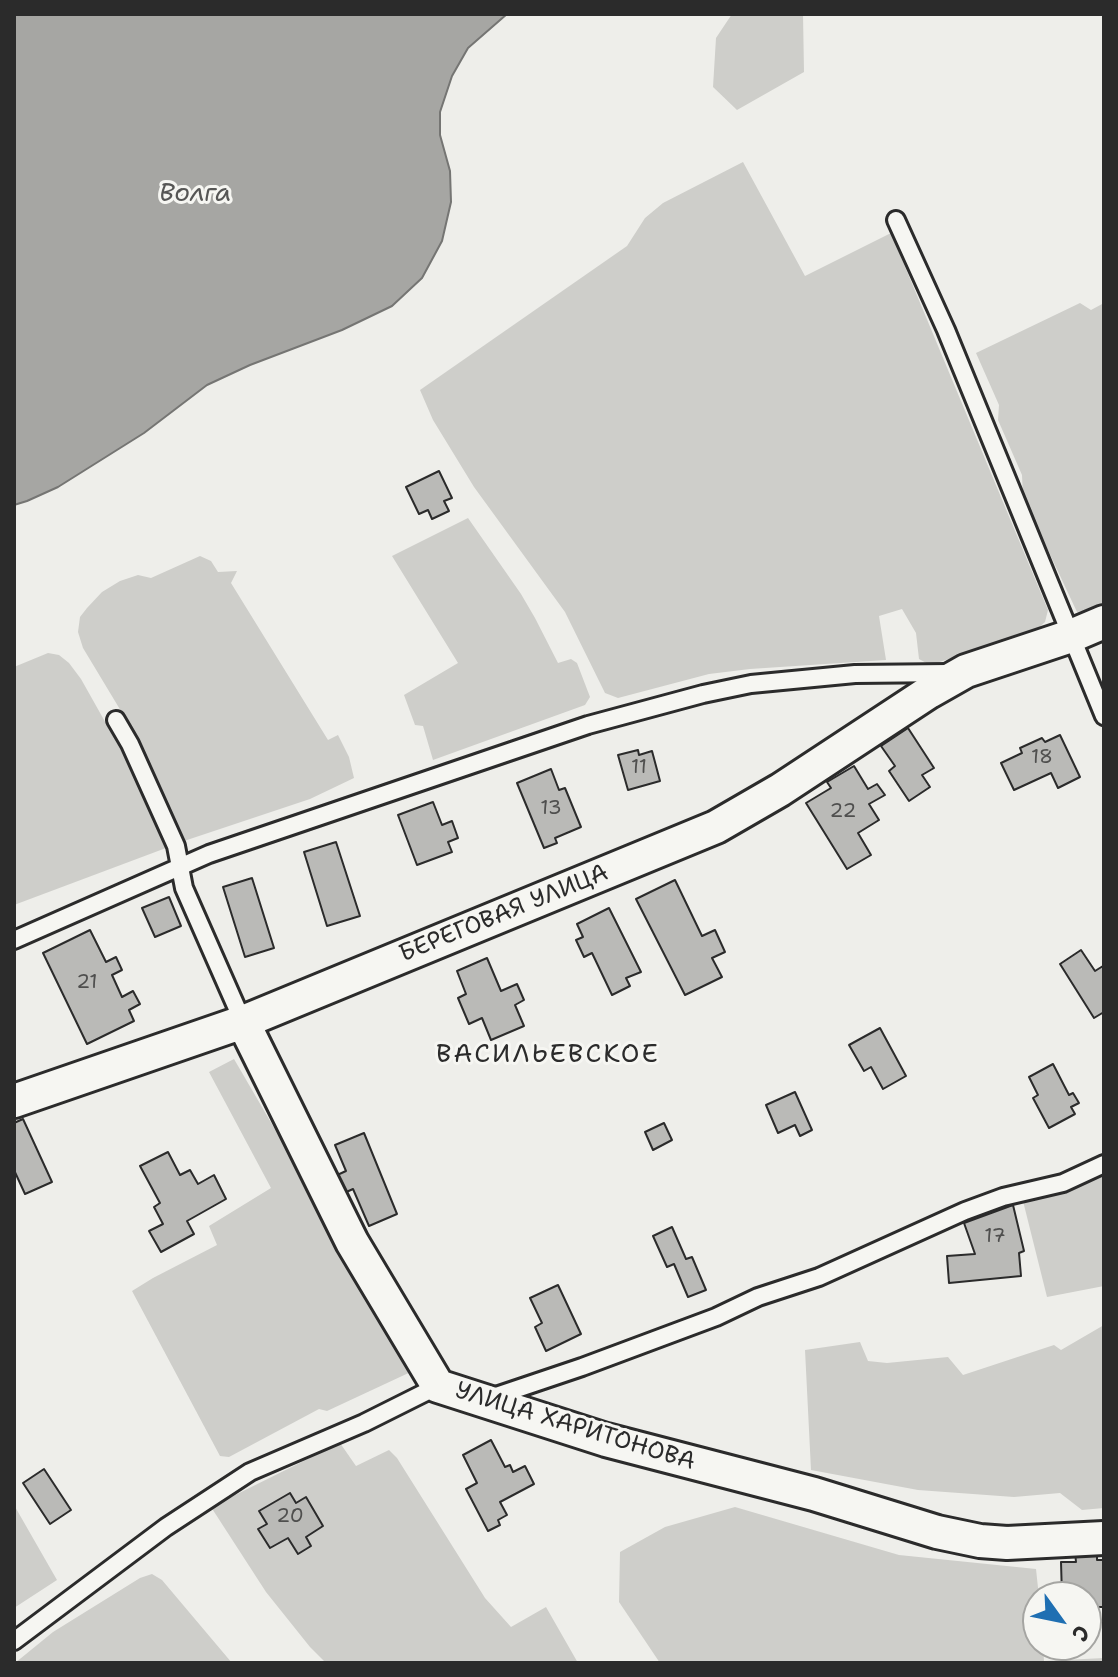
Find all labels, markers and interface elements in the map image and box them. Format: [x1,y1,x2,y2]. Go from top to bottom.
water label: Волга [159,178,231,210]
house number: 18 [1031,746,1053,770]
house number: 11 [631,756,647,780]
house number: 13 [540,797,562,821]
house number: 22 [830,800,856,824]
street label: БЕРЕГОВАЯ УЛИЦА [395,859,613,969]
house number: 21 [76,971,98,995]
district label: ВАСИЛЬЕВСКОЕ [436,1039,660,1071]
house number: 17 [984,1225,1006,1249]
street label: УЛИЦА ХАРИТОНОВА [452,1377,698,1477]
house number: 20 [276,1505,304,1529]
north arrow [1022,1581,1102,1661]
text: С [1065,1620,1097,1647]

